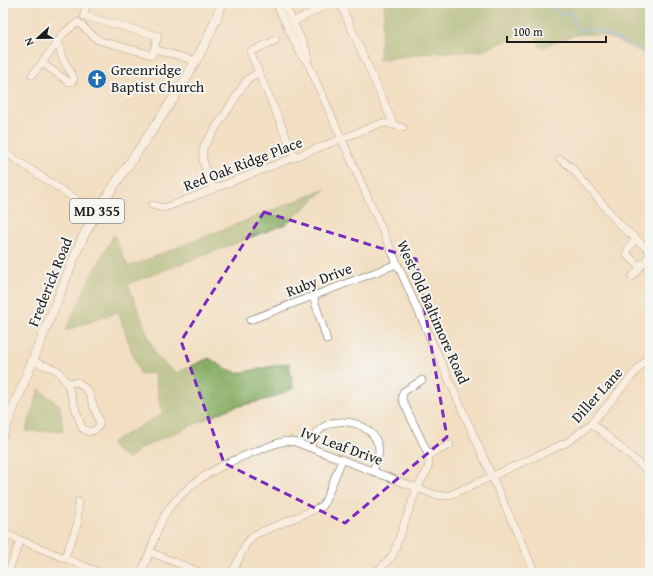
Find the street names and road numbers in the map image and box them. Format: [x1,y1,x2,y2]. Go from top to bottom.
street label: Red Oak Ridge Place [180,131,305,196]
road number: MD 355 [70,199,124,223]
street label: Frederick Road [22,234,77,330]
street label: West Old Baltimore Road [392,237,475,387]
street label: Ruby Drive [283,257,355,302]
street label: Diller Lane [566,362,627,427]
street label: Ivy Leaf Drive [298,421,386,470]

